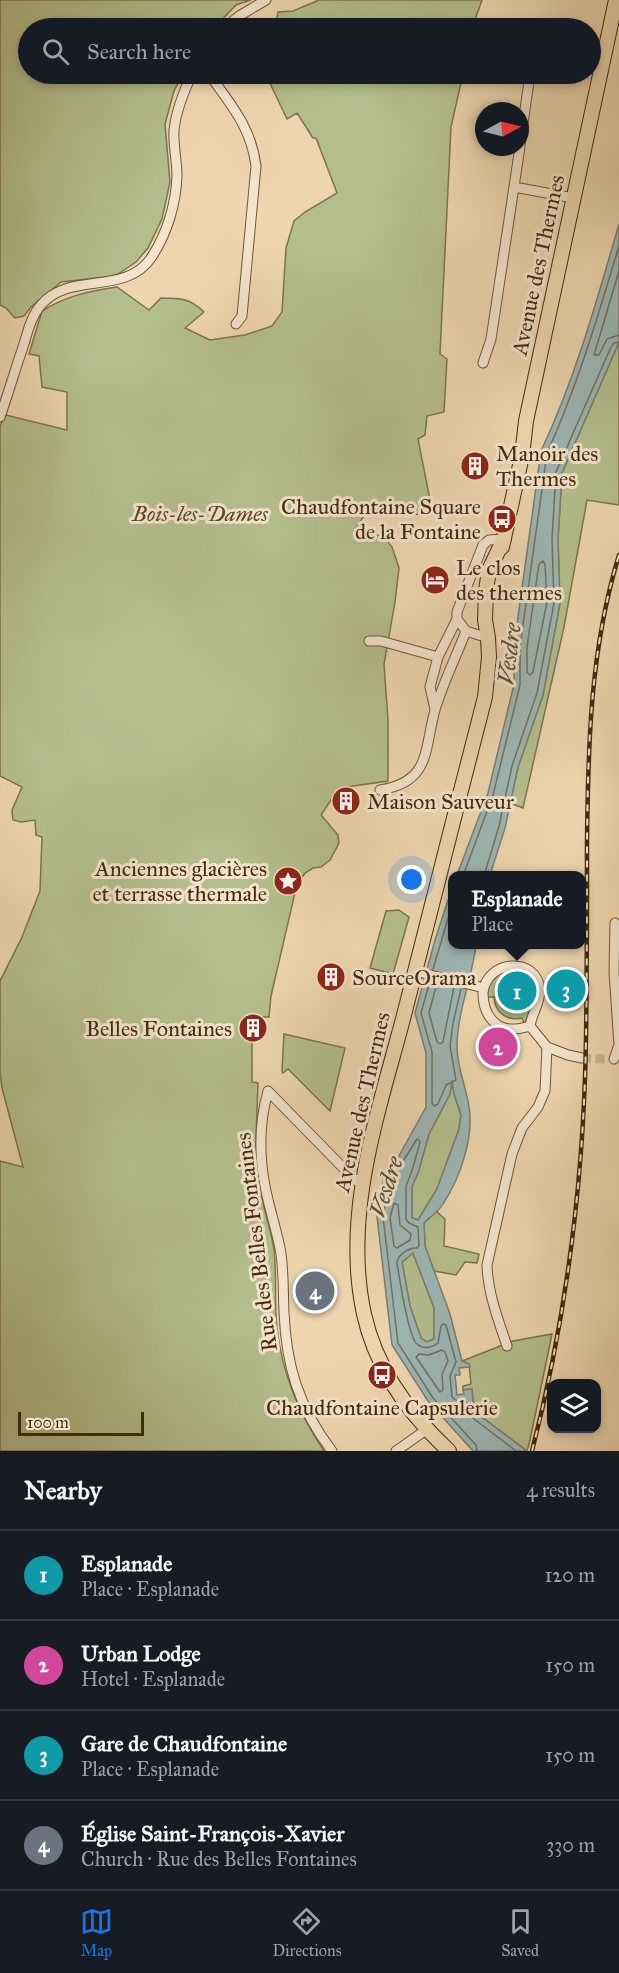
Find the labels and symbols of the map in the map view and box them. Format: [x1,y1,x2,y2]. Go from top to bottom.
north arrow [475,102,529,156]
street label: Avenue des Thermes [505,172,570,359]
place label: Manoir des Thermes [496,440,598,492]
building icon: Manoir des Thermes [459,450,491,482]
place label: Chaudfontaine Square de la Fontaine [281,493,481,545]
park label: Bois-les-Dames [131,500,268,527]
bus stop icon: Chaudfontaine Square de la Fontaine [486,503,518,535]
place label: Le clos des thermes [456,554,562,606]
hotel icon: Le clos des thermes [419,564,451,596]
water label: Vesdre [490,620,528,687]
building icon: Maison Sauveur [330,785,362,817]
place label: Maison Sauveur [367,788,515,815]
place label: Anciennes glacières et terrasse thermale [92,855,267,907]
place icon: Anciennes glacières et terrasse thermale [272,865,304,897]
your location [397,865,426,894]
building icon: SourceOrama [315,961,347,993]
place label: SourceOrama [352,964,477,991]
pin: 3 [546,966,586,1012]
pin: 1 [498,968,536,1014]
street label: Avenue des Thermes [328,1009,396,1196]
building icon: Belles Fontaines [237,1012,269,1044]
place label: Belles Fontaines [85,1015,232,1042]
pin: 2 [478,1024,518,1070]
street label: Rue des Belles Fontaines [229,1131,283,1353]
water label: Vesdre [362,1152,410,1221]
pin: 4 [296,1268,334,1314]
bus stop icon: Chaudfontaine Capsulerie [366,1359,398,1391]
place label: Chaudfontaine Capsulerie [266,1394,498,1421]
scale bar [18,1409,144,1436]

